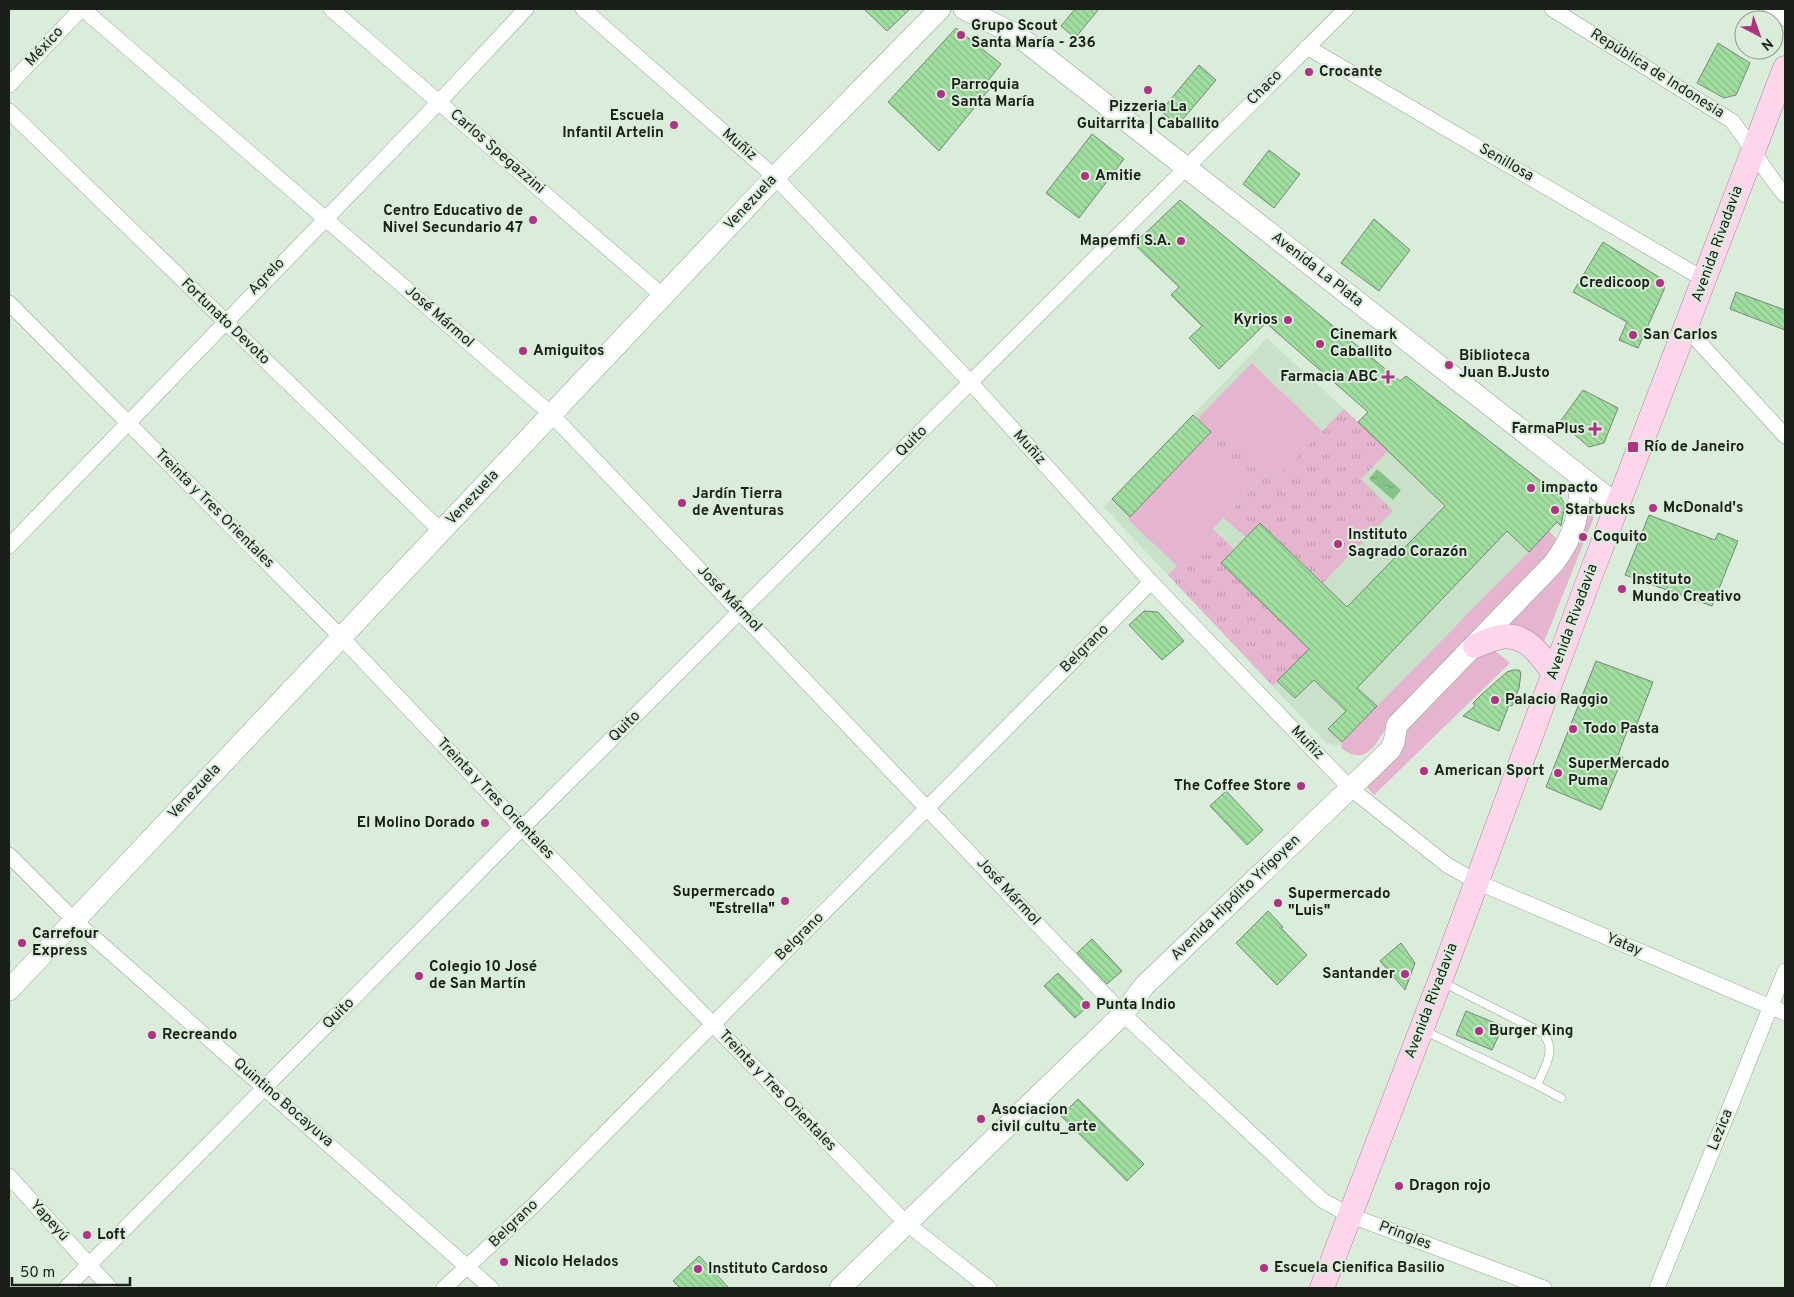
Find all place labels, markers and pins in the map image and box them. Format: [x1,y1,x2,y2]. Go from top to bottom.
place label: Grupo Scout Santa María - 236 [971,17,1096,53]
marker: Grupo Scout Santa María - 236 [955,29,967,41]
place label: Crocante [1319,63,1382,82]
marker: Crocante [1303,66,1315,78]
place label: Parroquia Santa María [951,76,1035,112]
marker: Pizzeria La Guitarrita | Caballito [1142,84,1154,96]
marker: Parroquia Santa María [935,88,947,100]
place label: Pizzeria La Guitarrita | Caballito [1077,98,1219,134]
place label: Escuela Infantil Artelin [562,107,664,143]
marker: Escuela Infantil Artelin [668,119,680,131]
place label: Amitie [1095,167,1141,186]
marker: Amitie [1079,170,1091,182]
place label: Centro Educativo de Nivel Secundario 47 [382,202,523,238]
marker: Centro Educativo de Nivel Secundario 47 [527,214,539,226]
place label: Mapemfi S.A. [1080,232,1171,251]
marker: Mapemfi S.A. [1175,235,1187,247]
place label: Credicoop [1579,274,1650,293]
marker: Credicoop [1654,277,1666,289]
place label: Kyrios [1233,311,1278,330]
marker: Kyrios [1282,314,1294,326]
place label: Cinemark Caballito [1330,326,1397,362]
place label: San Carlos [1643,326,1718,345]
marker: San Carlos [1627,329,1639,341]
marker: Cinemark Caballito [1314,338,1326,350]
place label: Amiguitos [533,342,604,361]
marker: Amiguitos [517,345,529,357]
place label: Biblioteca Juan B.Justo [1459,347,1550,383]
marker: Biblioteca Juan B.Justo [1443,359,1455,371]
place label: Farmacia ABC [1280,368,1378,387]
marker: Farmacia ABC [1382,371,1394,383]
place label: FarmaPlus [1511,420,1585,439]
marker: FarmaPlus [1589,423,1601,435]
place label: Río de Janeiro [1644,438,1744,457]
marker: Río de Janeiro [1626,440,1640,454]
place label: impacto [1541,479,1598,498]
marker: impacto [1525,482,1537,494]
place label: Jardín Tierra de Aventuras [692,485,784,521]
marker: Jardín Tierra de Aventuras [676,497,688,509]
place label: McDonald's [1663,499,1743,518]
place label: Starbucks [1565,501,1635,520]
marker: McDonald's [1647,502,1659,514]
marker: Starbucks [1549,504,1561,516]
place label: Instituto Sagrado Corazón [1348,526,1467,562]
place label: Coquito [1593,528,1647,547]
marker: Coquito [1577,531,1589,543]
marker: Instituto Sagrado Corazón [1332,538,1344,550]
place label: Instituto Mundo Creativo [1632,571,1741,607]
marker: Instituto Mundo Creativo [1616,583,1628,595]
place label: Palacio Raggio [1505,691,1608,710]
marker: Palacio Raggio [1489,694,1501,706]
place label: Todo Pasta [1583,720,1659,739]
marker: Todo Pasta [1567,723,1579,735]
place label: SuperMercado Puma [1568,755,1670,791]
place label: American Sport [1434,762,1545,781]
marker: American Sport [1418,765,1430,777]
marker: SuperMercado Puma [1552,767,1564,779]
place label: The Coffee Store [1174,777,1291,796]
marker: The Coffee Store [1295,780,1307,792]
place label: El Molino Dorado [357,814,475,833]
marker: El Molino Dorado [479,817,491,829]
place label: Supermercado "Estrella" [673,883,775,919]
place label: Supermercado "Luis" [1288,885,1390,921]
marker: Supermercado "Estrella" [779,895,791,907]
marker: Supermercado "Luis" [1272,897,1284,909]
place label: Carrefour Express [32,925,100,961]
marker: Carrefour Express [16,937,28,949]
place label: Colegio 10 José de San Martín [429,958,537,994]
place label: Santander [1322,965,1396,984]
marker: Santander [1399,968,1411,980]
marker: Colegio 10 José de San Martín [413,970,425,982]
place label: Punta Indio [1096,996,1176,1015]
marker: Punta Indio [1080,999,1092,1011]
place label: Burger King [1489,1022,1574,1041]
marker: Burger King [1473,1025,1485,1037]
place label: Recreando [162,1026,237,1045]
marker: Recreando [146,1029,158,1041]
place label: Asociacion civil cultu_arte [991,1101,1097,1137]
marker: Asociacion civil cultu_arte [975,1113,987,1125]
place label: Dragon rojo [1409,1177,1491,1196]
marker: Dragon rojo [1393,1180,1405,1192]
place label: Loft [97,1226,126,1245]
marker: Loft [81,1229,93,1241]
place label: Nicolo Helados [514,1253,619,1272]
marker: Nicolo Helados [498,1256,510,1268]
place label: Escuela Cienifica Basilio [1274,1259,1445,1278]
place label: Instituto Cardoso [708,1260,828,1279]
marker: Escuela Cienifica Basilio [1258,1262,1270,1274]
marker: Instituto Cardoso [692,1263,704,1275]

